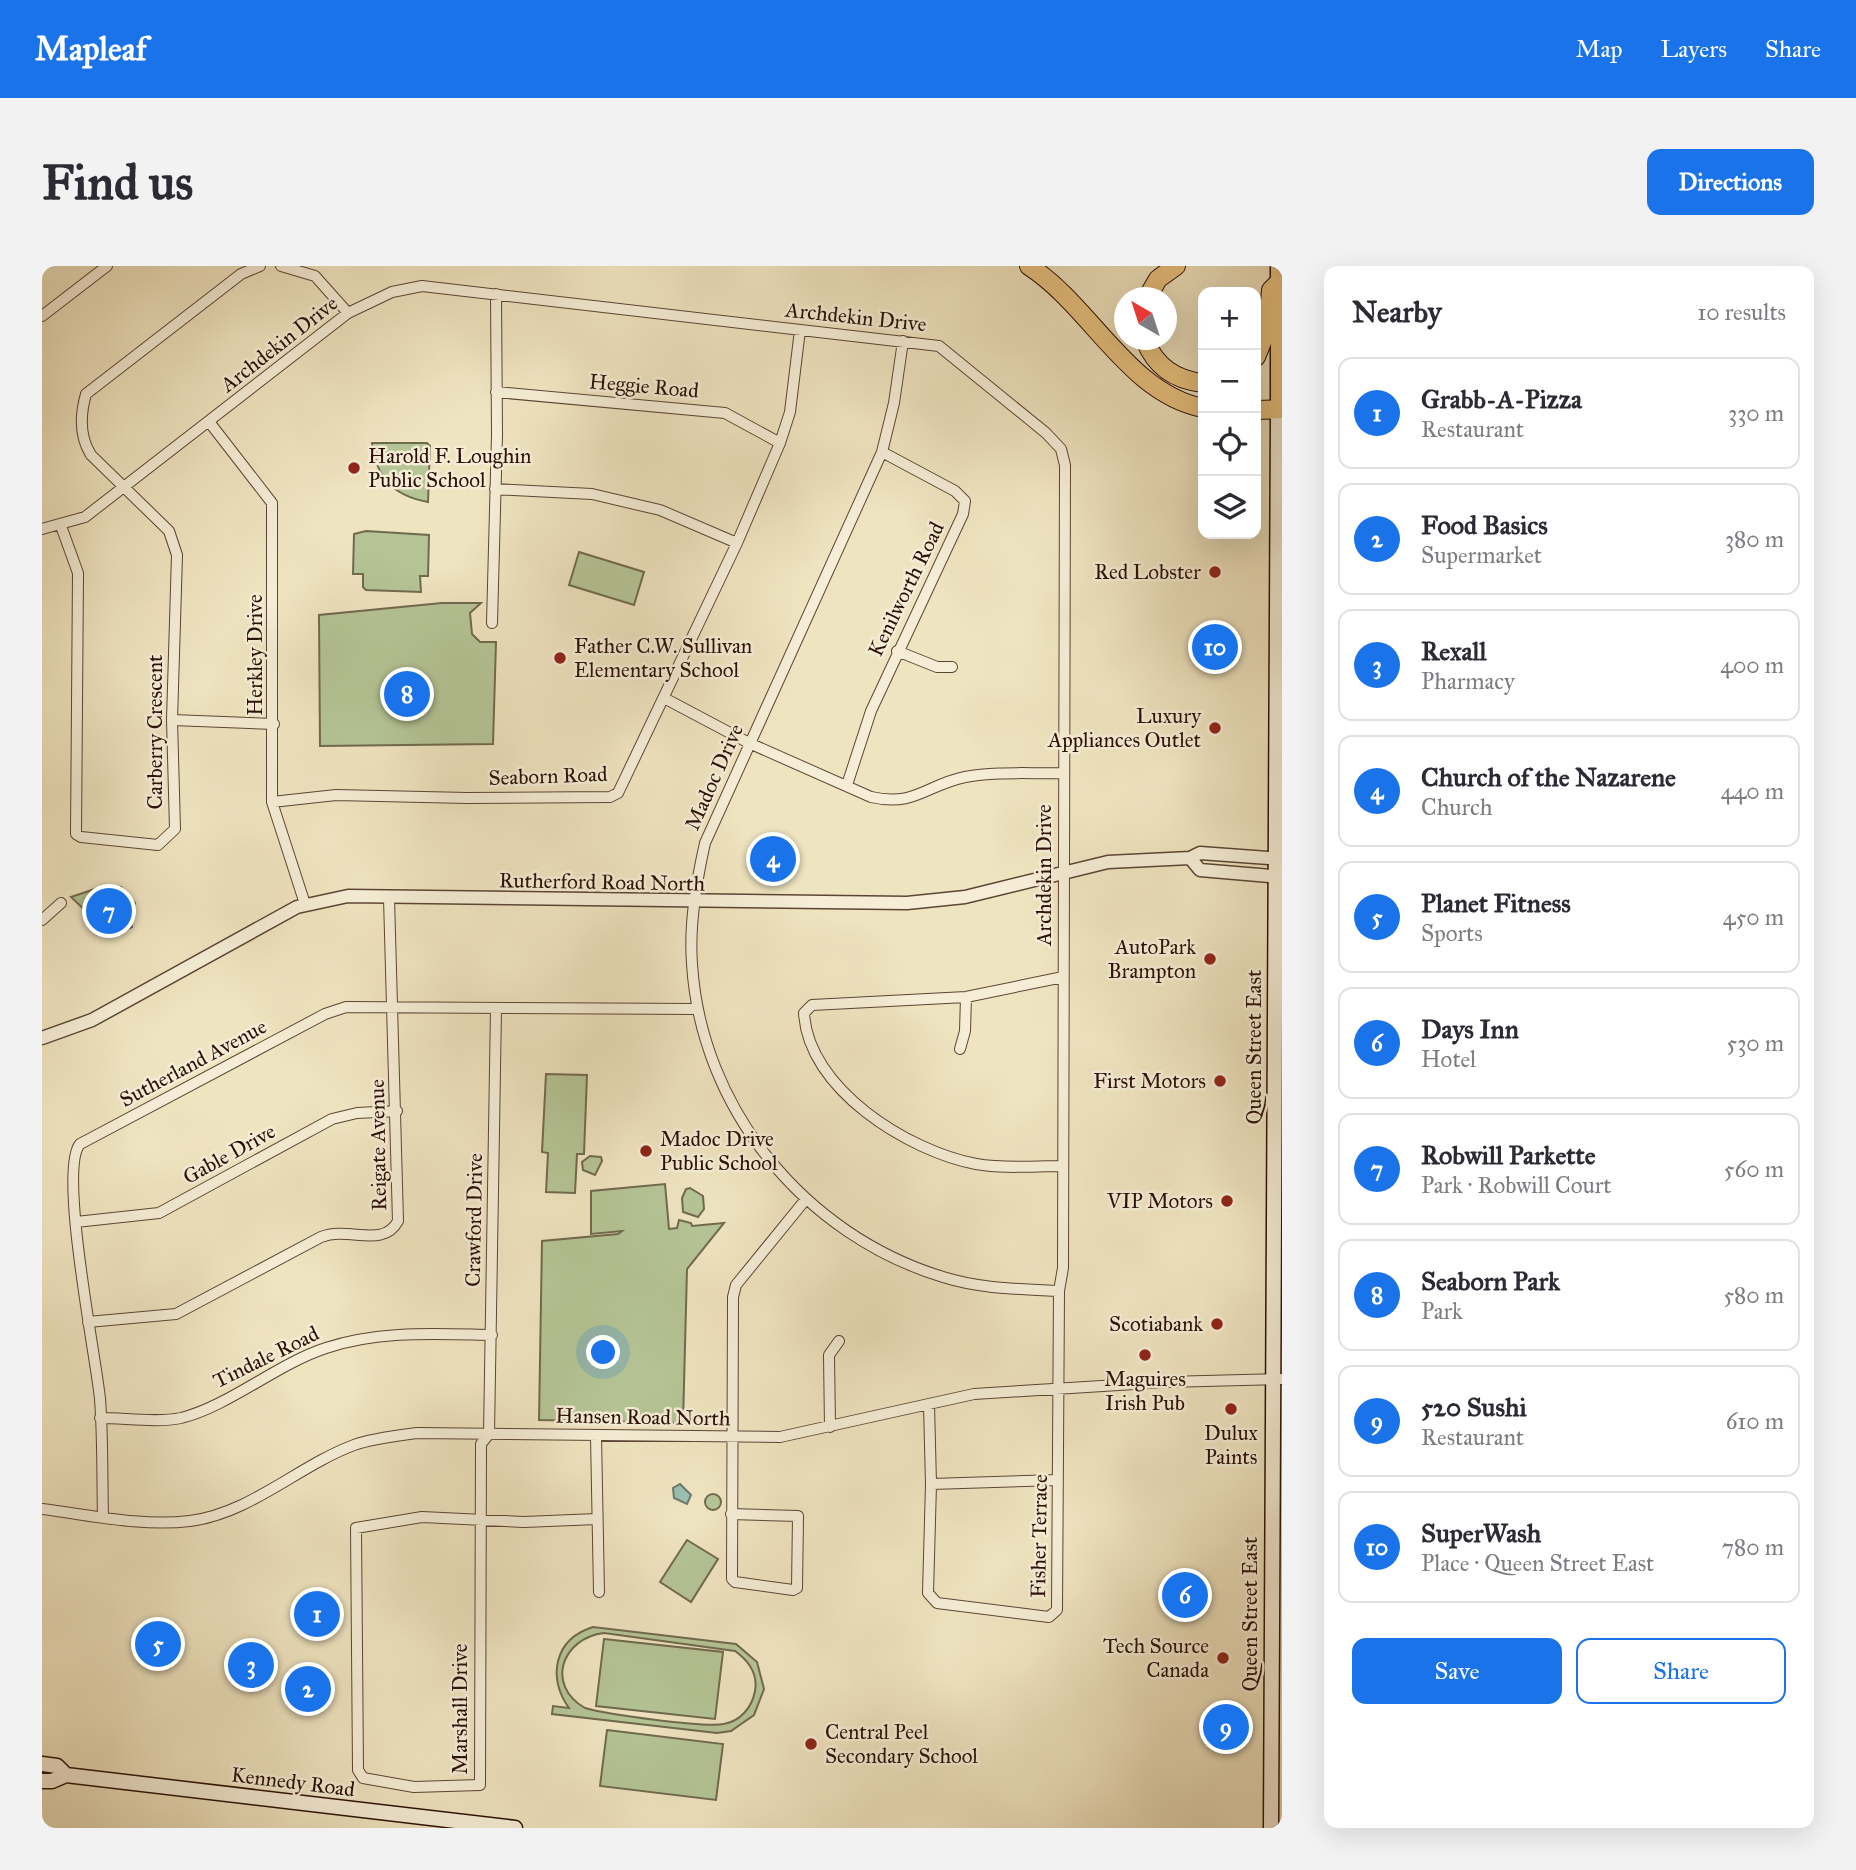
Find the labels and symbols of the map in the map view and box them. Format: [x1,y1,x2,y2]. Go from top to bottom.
north arrow [1114,287,1177,350]
street label: Archdekin Drive [214,290,343,398]
street label: Archdekin Drive [783,297,928,337]
street label: Heggie Road [588,368,700,404]
place label: Harold F. Loughin Public School [368,443,531,493]
marker: Harold F. Loughin Public School [346,460,362,476]
street label: Kenilworth Road [862,517,950,661]
place label: Red Lobster [1094,559,1201,585]
marker: Red Lobster [1207,564,1223,580]
street label: Herkley Drive [242,594,268,716]
pin: 10 [1192,621,1238,673]
place label: Father C.W. Sullivan Elementary School [574,633,752,683]
marker: Father C.W. Sullivan Elementary School [552,650,568,666]
street label: Carberry Crescent [142,654,168,809]
pin: 8 [384,668,430,720]
place label: Luxury Appliances Outlet [1047,703,1202,753]
street label: Madoc Drive [679,720,749,834]
marker: Luxury Appliances Outlet [1207,720,1223,736]
street label: Seaborn Road [488,761,608,791]
street label: Archdekin Drive [1031,804,1057,947]
pin: 4 [750,833,796,885]
street label: Rutherford Road North [499,867,706,897]
pin: 7 [86,885,132,937]
place label: AutoPark Brampton [1108,934,1196,984]
marker: AutoPark Brampton [1202,951,1218,967]
street label: Queen Street East [1241,969,1267,1125]
street label: Sutherland Avenue [115,1013,271,1113]
place label: First Motors [1093,1068,1206,1094]
marker: First Motors [1212,1073,1228,1089]
street label: Reigate Avenue [364,1079,392,1211]
street label: Gable Drive [178,1118,280,1190]
place label: Madoc Drive Public School [660,1126,778,1176]
marker: Madoc Drive Public School [638,1143,654,1159]
street label: Crawford Drive [460,1153,488,1287]
place label: VIP Motors [1106,1188,1213,1214]
marker: VIP Motors [1219,1193,1235,1209]
place label: Scotiabank [1109,1311,1203,1337]
marker: Scotiabank [1209,1316,1225,1332]
street label: Tindale Road [209,1320,324,1394]
your location [586,1335,620,1369]
marker: Maguires Irish Pub [1137,1347,1153,1363]
place label: Maguires Irish Pub [1104,1366,1186,1416]
marker: Dulux Paints [1223,1401,1239,1417]
street label: Hansen Road North [555,1402,731,1432]
place label: Dulux Paints [1204,1420,1259,1470]
street label: Fisher Terrace [1025,1474,1053,1598]
street label: Queen Street East [1237,1536,1263,1692]
pin: 6 [1162,1569,1208,1621]
pin: 1 [294,1588,340,1640]
pin: 5 [135,1618,181,1670]
place label: Tech Source Canada [1103,1633,1209,1683]
pin: 3 [228,1639,274,1691]
street label: Marshall Drive [447,1643,473,1775]
marker: Tech Source Canada [1215,1650,1231,1666]
pin: 2 [285,1663,331,1715]
pin: 9 [1203,1701,1249,1753]
place label: Central Peel Secondary School [825,1719,978,1769]
marker: Central Peel Secondary School [803,1736,819,1752]
street label: Kennedy Road [230,1762,357,1803]

